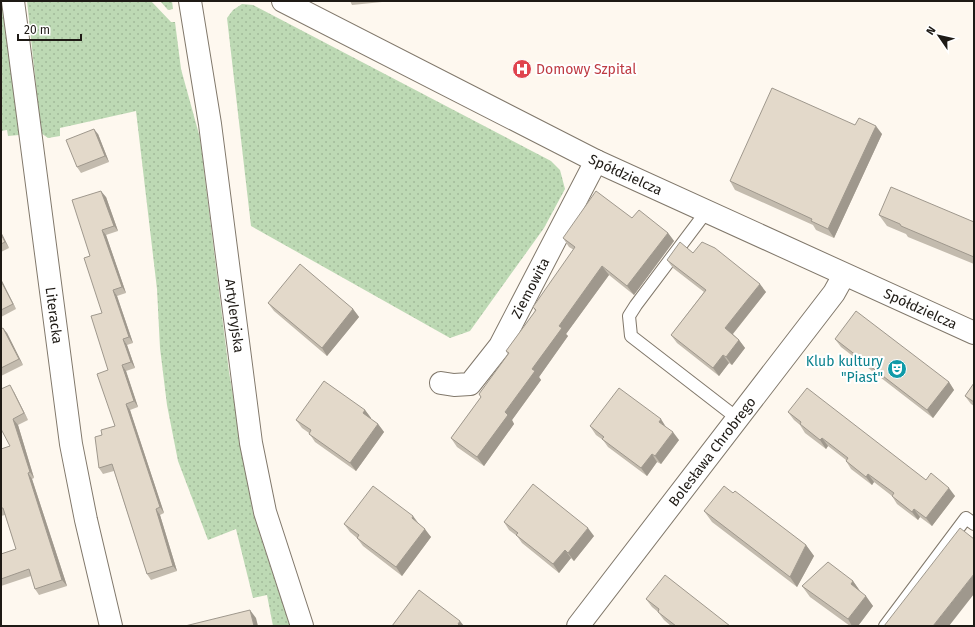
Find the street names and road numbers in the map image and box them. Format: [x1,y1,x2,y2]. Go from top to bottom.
street label: Spółdzielcza [586,150,665,198]
street label: Ziemowita [507,255,553,321]
street label: Artyleryjska [221,278,248,354]
street label: Spółdzielcza [881,285,960,333]
street label: Literacka [42,286,66,345]
street label: Bolesława Chrobrego [665,394,759,510]

